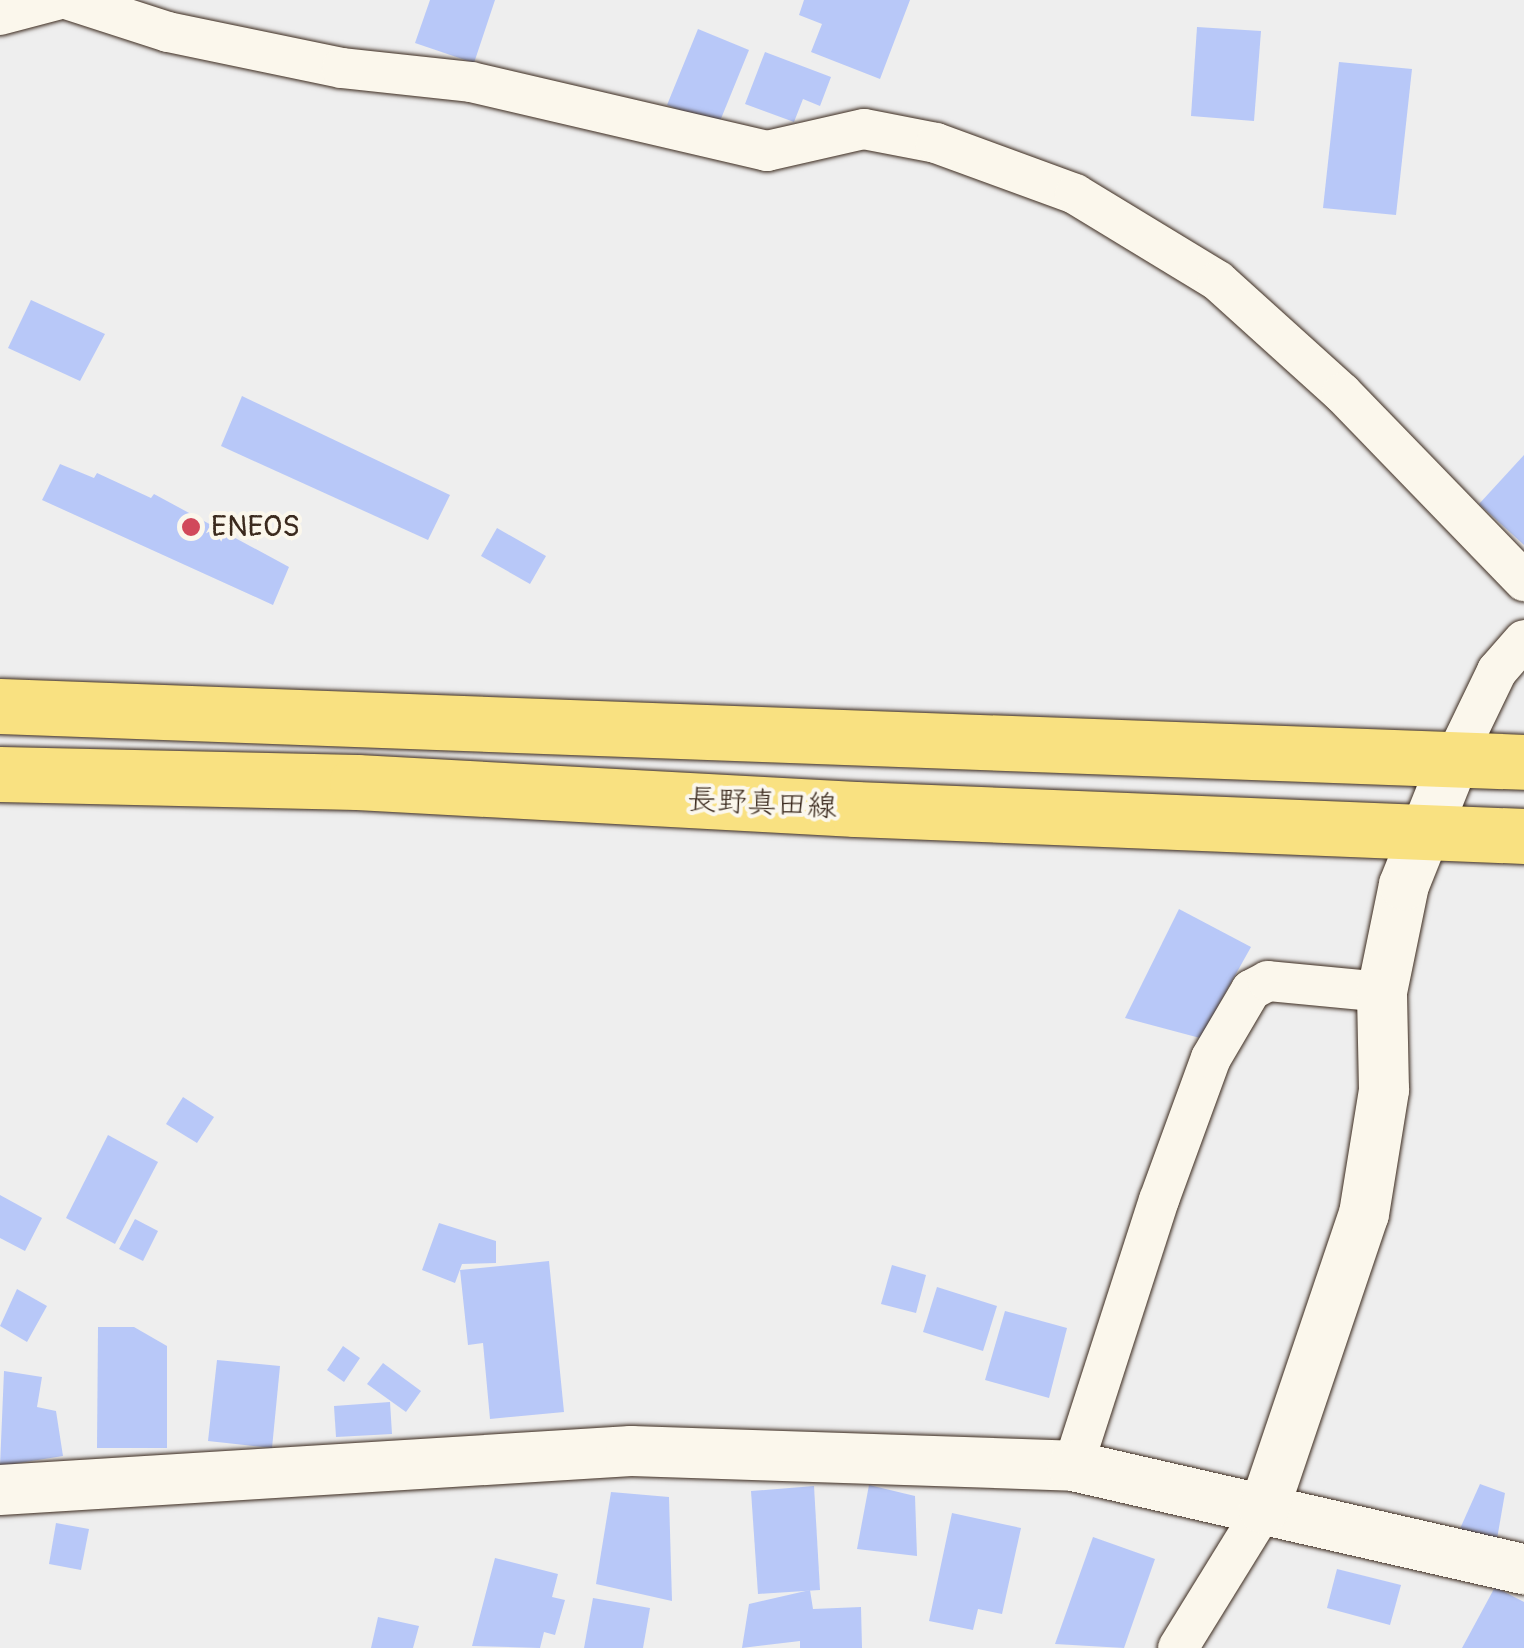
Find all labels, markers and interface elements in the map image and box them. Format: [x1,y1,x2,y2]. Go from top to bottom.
place label: ENEOS [211,509,300,545]
marker: ENEOS [180,516,202,538]
street label: 長野真田線 [686,782,838,826]

